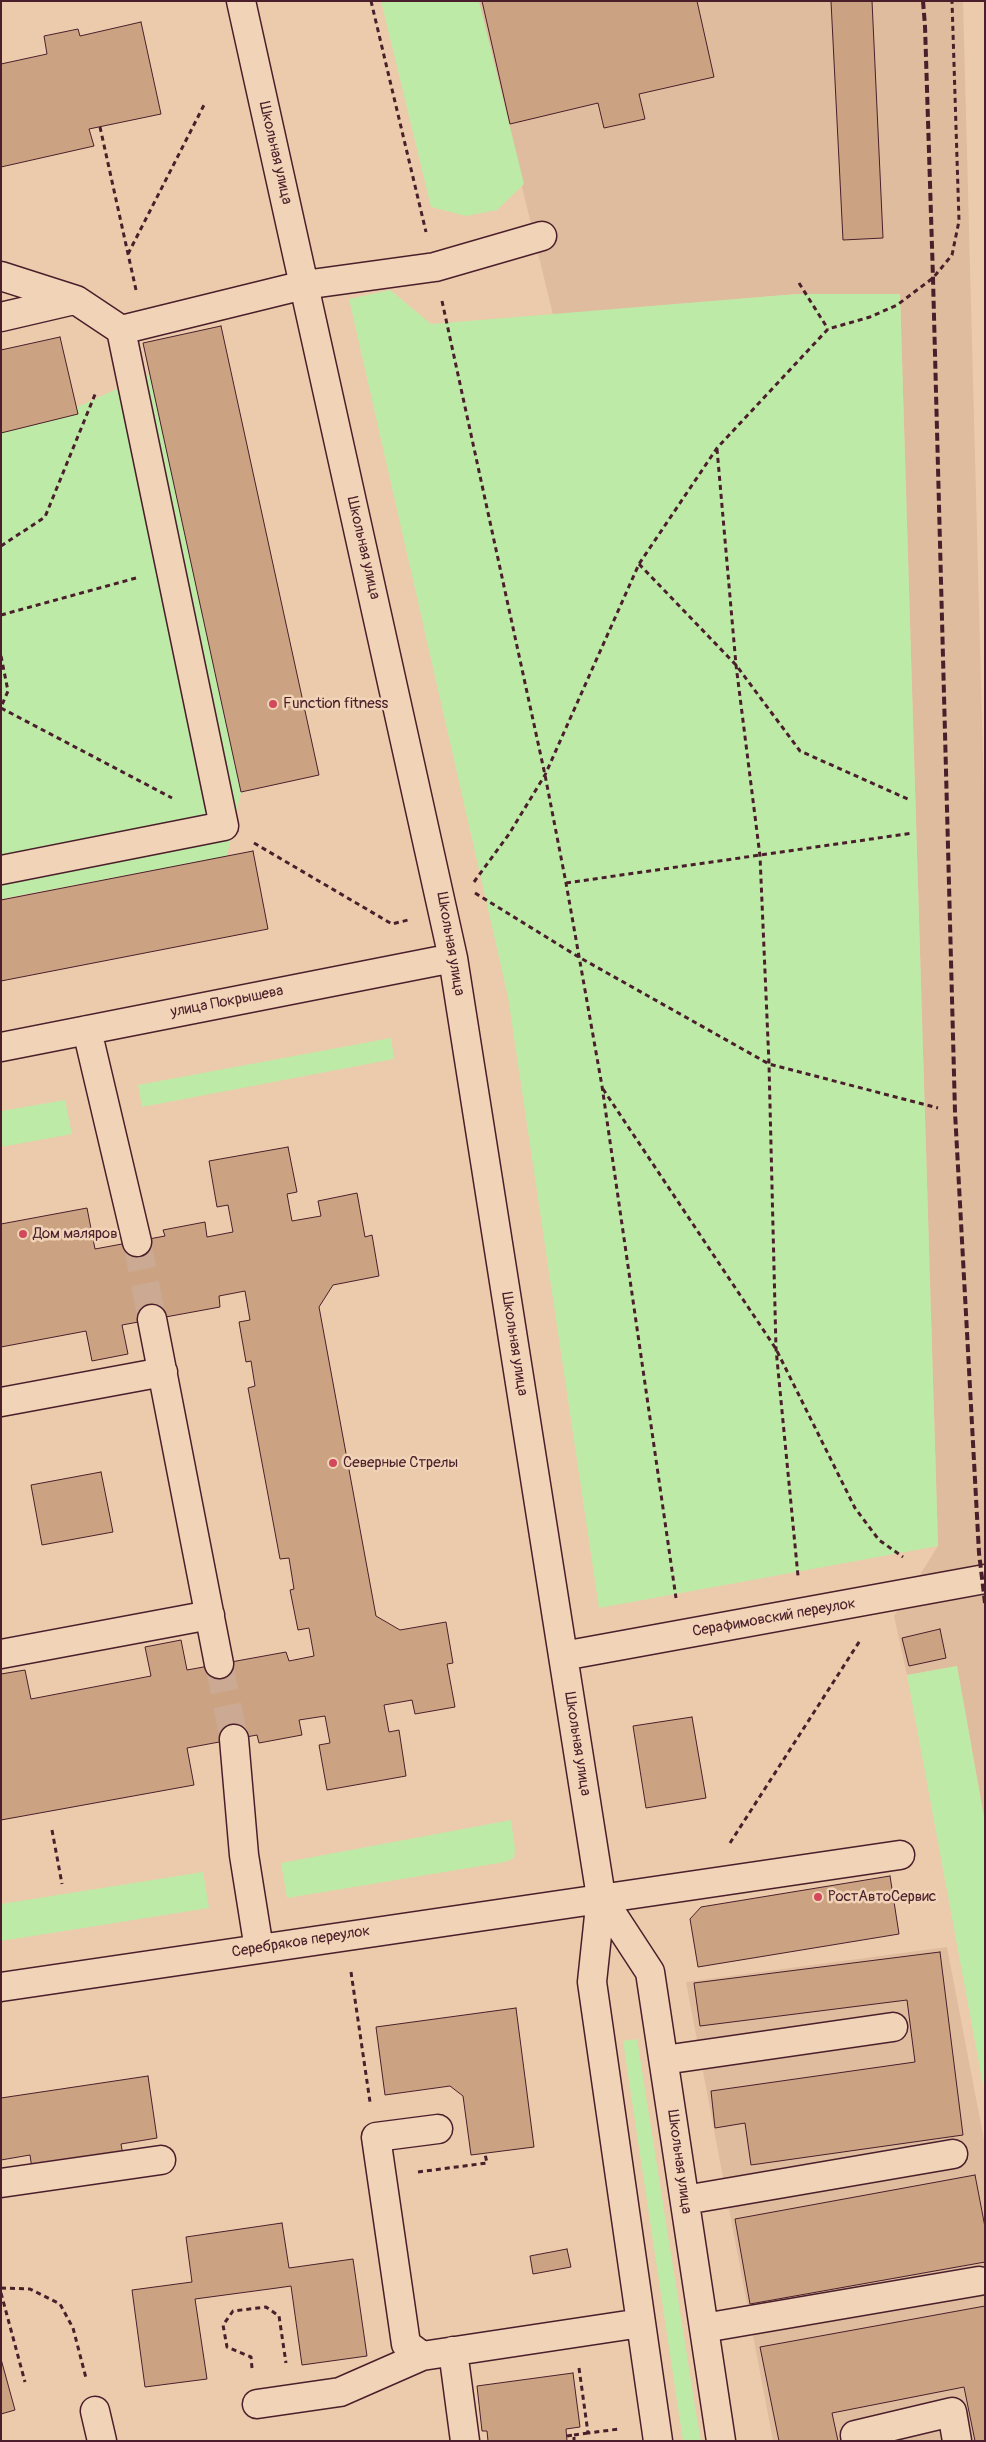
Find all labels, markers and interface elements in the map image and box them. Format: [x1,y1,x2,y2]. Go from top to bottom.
street label: Школьная улица [254,100,296,206]
street label: Школьная улица [342,495,384,601]
place label: Function fitness [283,695,388,713]
marker: Function fitness [267,698,279,710]
street label: Школьная улица [432,891,468,997]
street label: улица Покрышева [169,982,285,1022]
place label: Дом маляров [33,1225,118,1243]
marker: Дом маляров [17,1228,29,1240]
street label: Школьная улица [497,1291,531,1397]
place label: Северные Стрелы [343,1454,458,1472]
marker: Северные Стрелы [327,1457,339,1469]
street label: Серафимовский переулок [691,1595,857,1641]
street label: Школьная улица [560,1691,594,1797]
place label: РостАвтоСервис [828,1888,936,1906]
marker: РостАвтоСервис [812,1891,824,1903]
street label: Серебряков переулок [231,1922,371,1962]
street label: Школьная улица [663,2109,695,2215]

